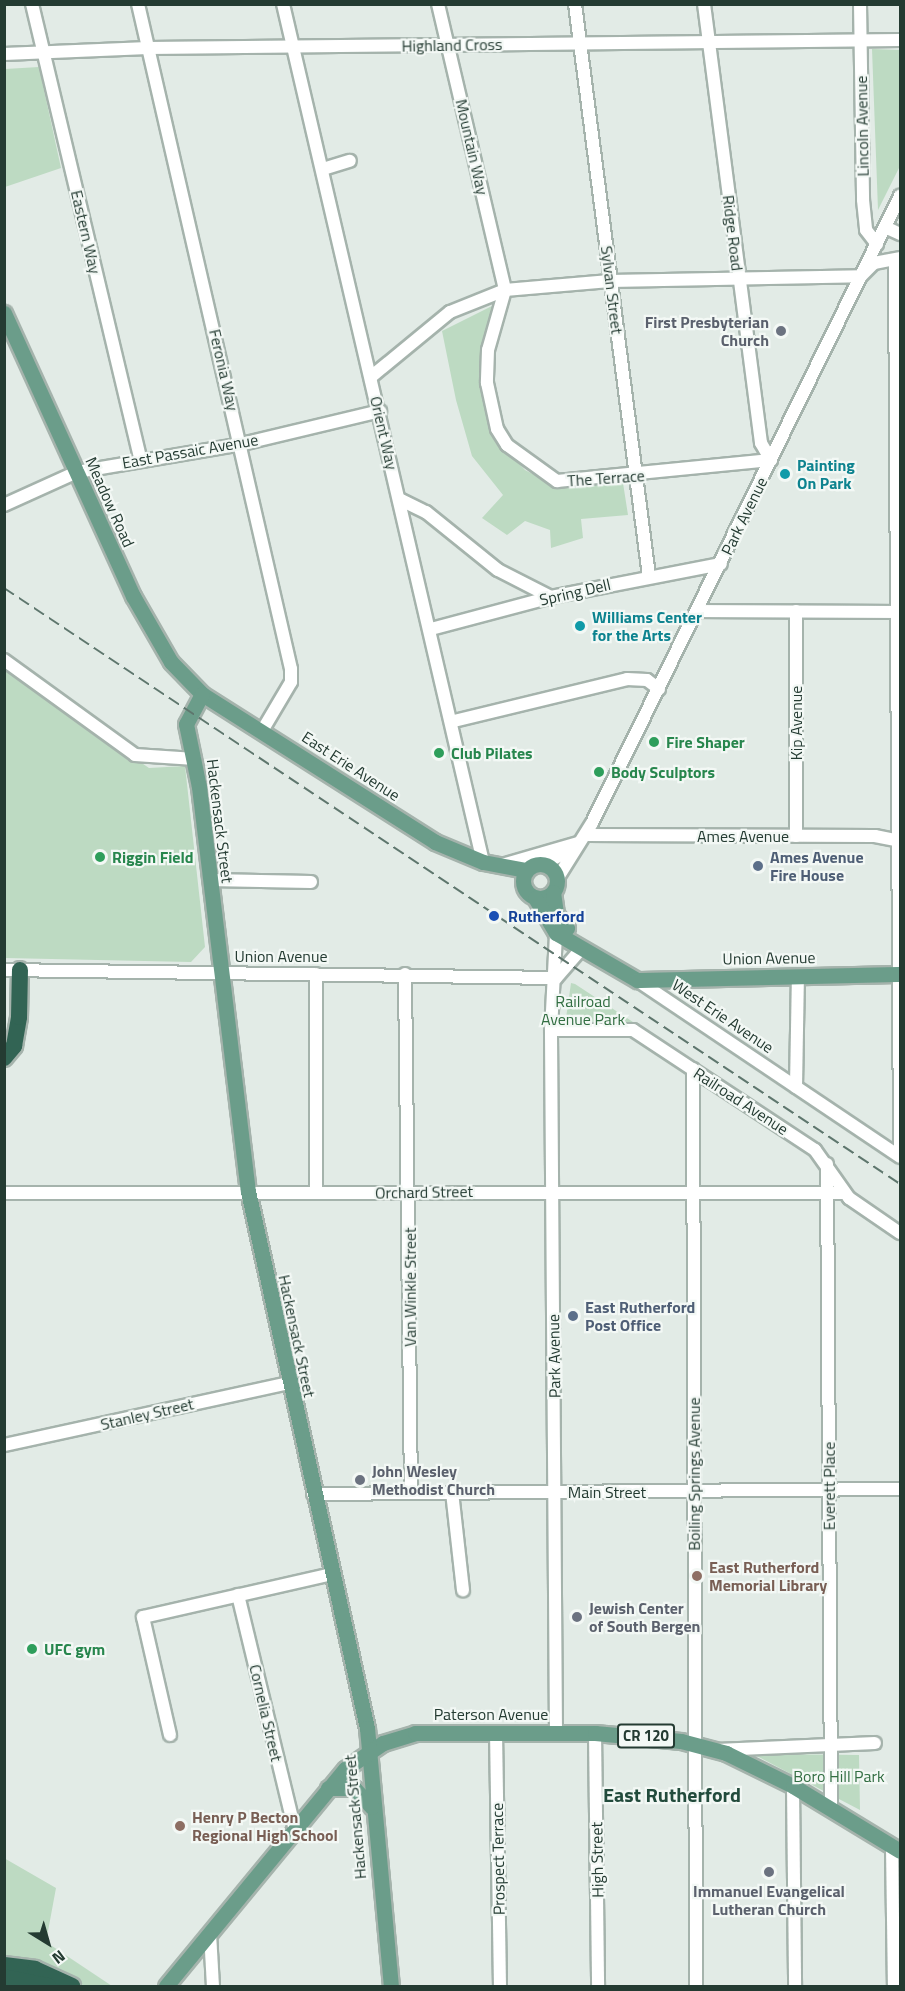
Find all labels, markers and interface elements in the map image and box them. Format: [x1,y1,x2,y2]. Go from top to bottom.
street label: Highland Cross [401,35,503,55]
street label: Lincoln Avenue [852,75,872,177]
street label: Mountain Way [452,97,492,197]
street label: Eastern Way [67,188,105,276]
street label: Ridge Road [719,194,747,272]
street label: Sylvan Street [597,245,627,335]
place label: First Presbyterian Church [645,312,769,350]
marker: First Presbyterian Church [774,324,788,338]
street label: Feronia Way [205,327,243,413]
street label: Orient Way [366,394,402,472]
street label: East Passaic Avenue [120,430,260,472]
street label: Meadow Road [82,454,138,550]
place label: Painting On Park [797,455,855,493]
street label: The Terrace [567,466,645,490]
marker: Painting On Park [778,467,792,481]
street label: Park Avenue [717,474,771,558]
street label: Spring Dell [538,575,612,609]
place label: Williams Center for the Arts [592,607,702,645]
marker: Williams Center for the Arts [573,619,587,633]
street label: Kip Avenue [786,686,806,760]
street label: East Erie Avenue [298,727,404,805]
place label: Fire Shaper [666,732,745,752]
marker: Fire Shaper [647,735,661,749]
place label: Club Pilates [451,743,533,763]
marker: Club Pilates [432,746,446,760]
street label: Hackensack Street [203,758,237,884]
place label: Body Sculptors [611,762,715,782]
marker: Body Sculptors [592,765,606,779]
street label: Ames Avenue [697,826,789,846]
place label: Riggin Field [112,847,194,867]
place label: Ames Avenue Fire House [770,847,864,885]
marker: Riggin Field [93,850,107,864]
marker: Ames Avenue Fire House [751,859,765,873]
place label: Rutherford [508,906,584,926]
marker: Rutherford [485,907,503,925]
street label: Union Avenue [234,946,328,966]
street label: Union Avenue [722,948,816,968]
street label: West Erie Avenue [669,975,777,1057]
park label: Railroad Avenue Park [541,991,625,1029]
street label: Railroad Avenue [690,1063,792,1139]
street label: Orchard Street [375,1182,473,1202]
street label: Van Winkle Street [400,1227,420,1347]
street label: Hackensack Street [275,1273,319,1399]
place label: East Rutherford Post Office [585,1297,695,1335]
marker: East Rutherford Post Office [566,1309,580,1323]
street label: Park Avenue [544,1314,564,1398]
street label: Stanley Street [99,1394,195,1434]
street label: Boiling Springs Avenue [684,1397,704,1551]
street label: Everett Place [819,1442,839,1530]
place label: John Wesley Methodist Church [372,1461,495,1499]
marker: John Wesley Methodist Church [353,1473,367,1487]
street label: Main Street [568,1482,646,1502]
place label: East Rutherford Memorial Library [709,1557,827,1595]
marker: East Rutherford Memorial Library [690,1569,704,1583]
place label: Jewish Center of South Bergen [589,1598,700,1636]
marker: Jewish Center of South Bergen [570,1610,584,1624]
place label: UFC gym [44,1639,105,1659]
marker: UFC gym [25,1642,39,1656]
street label: Cornelia Street [245,1663,287,1763]
street label: Paterson Avenue [434,1704,548,1724]
road number: CR 120 [616,1724,676,1748]
street label: Hackensack Street [340,1754,370,1880]
park label: Boro Hill Park [793,1766,885,1786]
district label: East Rutherford [603,1782,741,1806]
street label: Prospect Terrace [487,1803,509,1915]
place label: Henry P Becton Regional High School [192,1807,338,1845]
marker: Henry P Becton Regional High School [173,1819,187,1833]
street label: High Street [587,1822,607,1898]
marker: Immanuel Evangelical Lutheran Church [762,1865,776,1879]
place label: Immanuel Evangelical Lutheran Church [693,1881,845,1919]
north arrow [18,1913,78,1973]
text: N [47,1944,70,1970]

